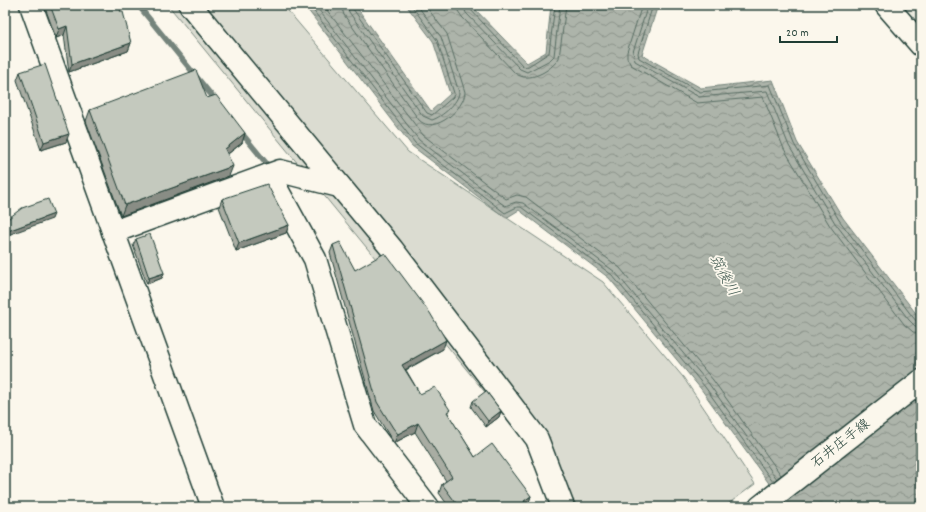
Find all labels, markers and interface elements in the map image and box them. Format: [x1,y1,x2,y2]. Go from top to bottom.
scale bar [780,18,837,44]
text: 20 m [786,25,809,42]
water label: 筑後川 [702,251,744,301]
street label: 石井庄手線 [807,415,875,473]

